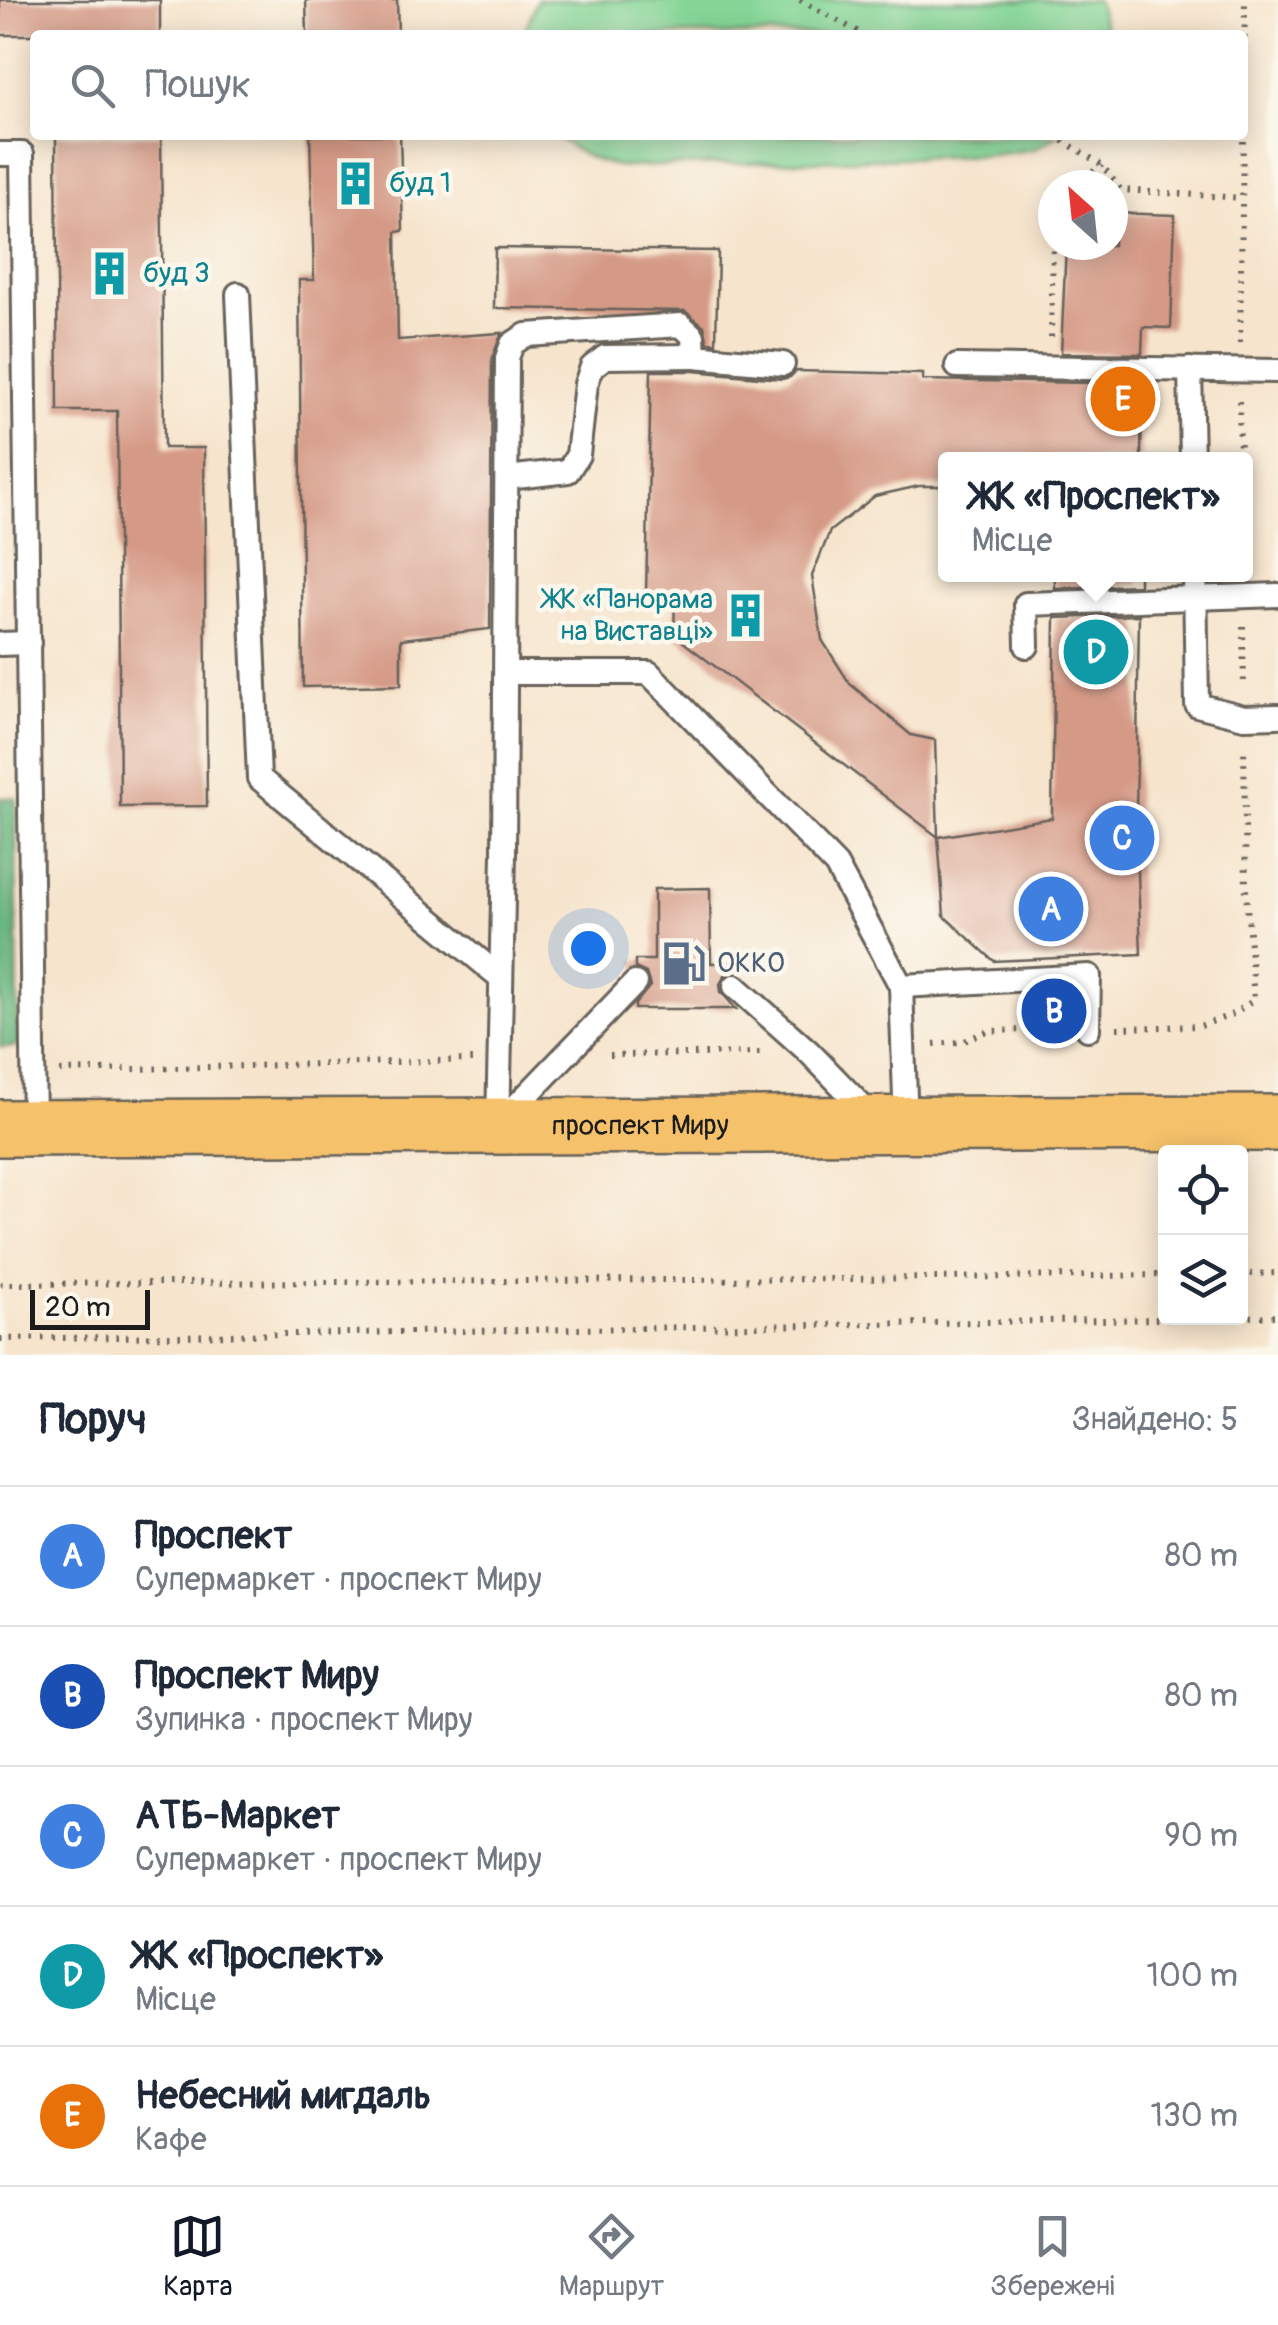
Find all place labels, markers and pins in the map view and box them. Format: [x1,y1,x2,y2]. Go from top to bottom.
building icon: буд 1 [332,159,380,207]
place label: буд 1 [389,166,451,201]
building icon: буд 3 [86,249,134,297]
place label: буд 3 [143,256,210,291]
pin: E [1090,362,1156,436]
place label: ЖК «Панорама на Виставці» [540,582,713,649]
building icon: ЖК «Панорама на Виставці» [722,591,770,639]
pin: D [1064,614,1128,690]
pin: C [1090,800,1154,876]
pin: A [1018,872,1084,946]
fuel station icon: ОККО [660,939,708,987]
place label: ОККО [717,946,785,981]
pin: B [1022,974,1086,1048]

